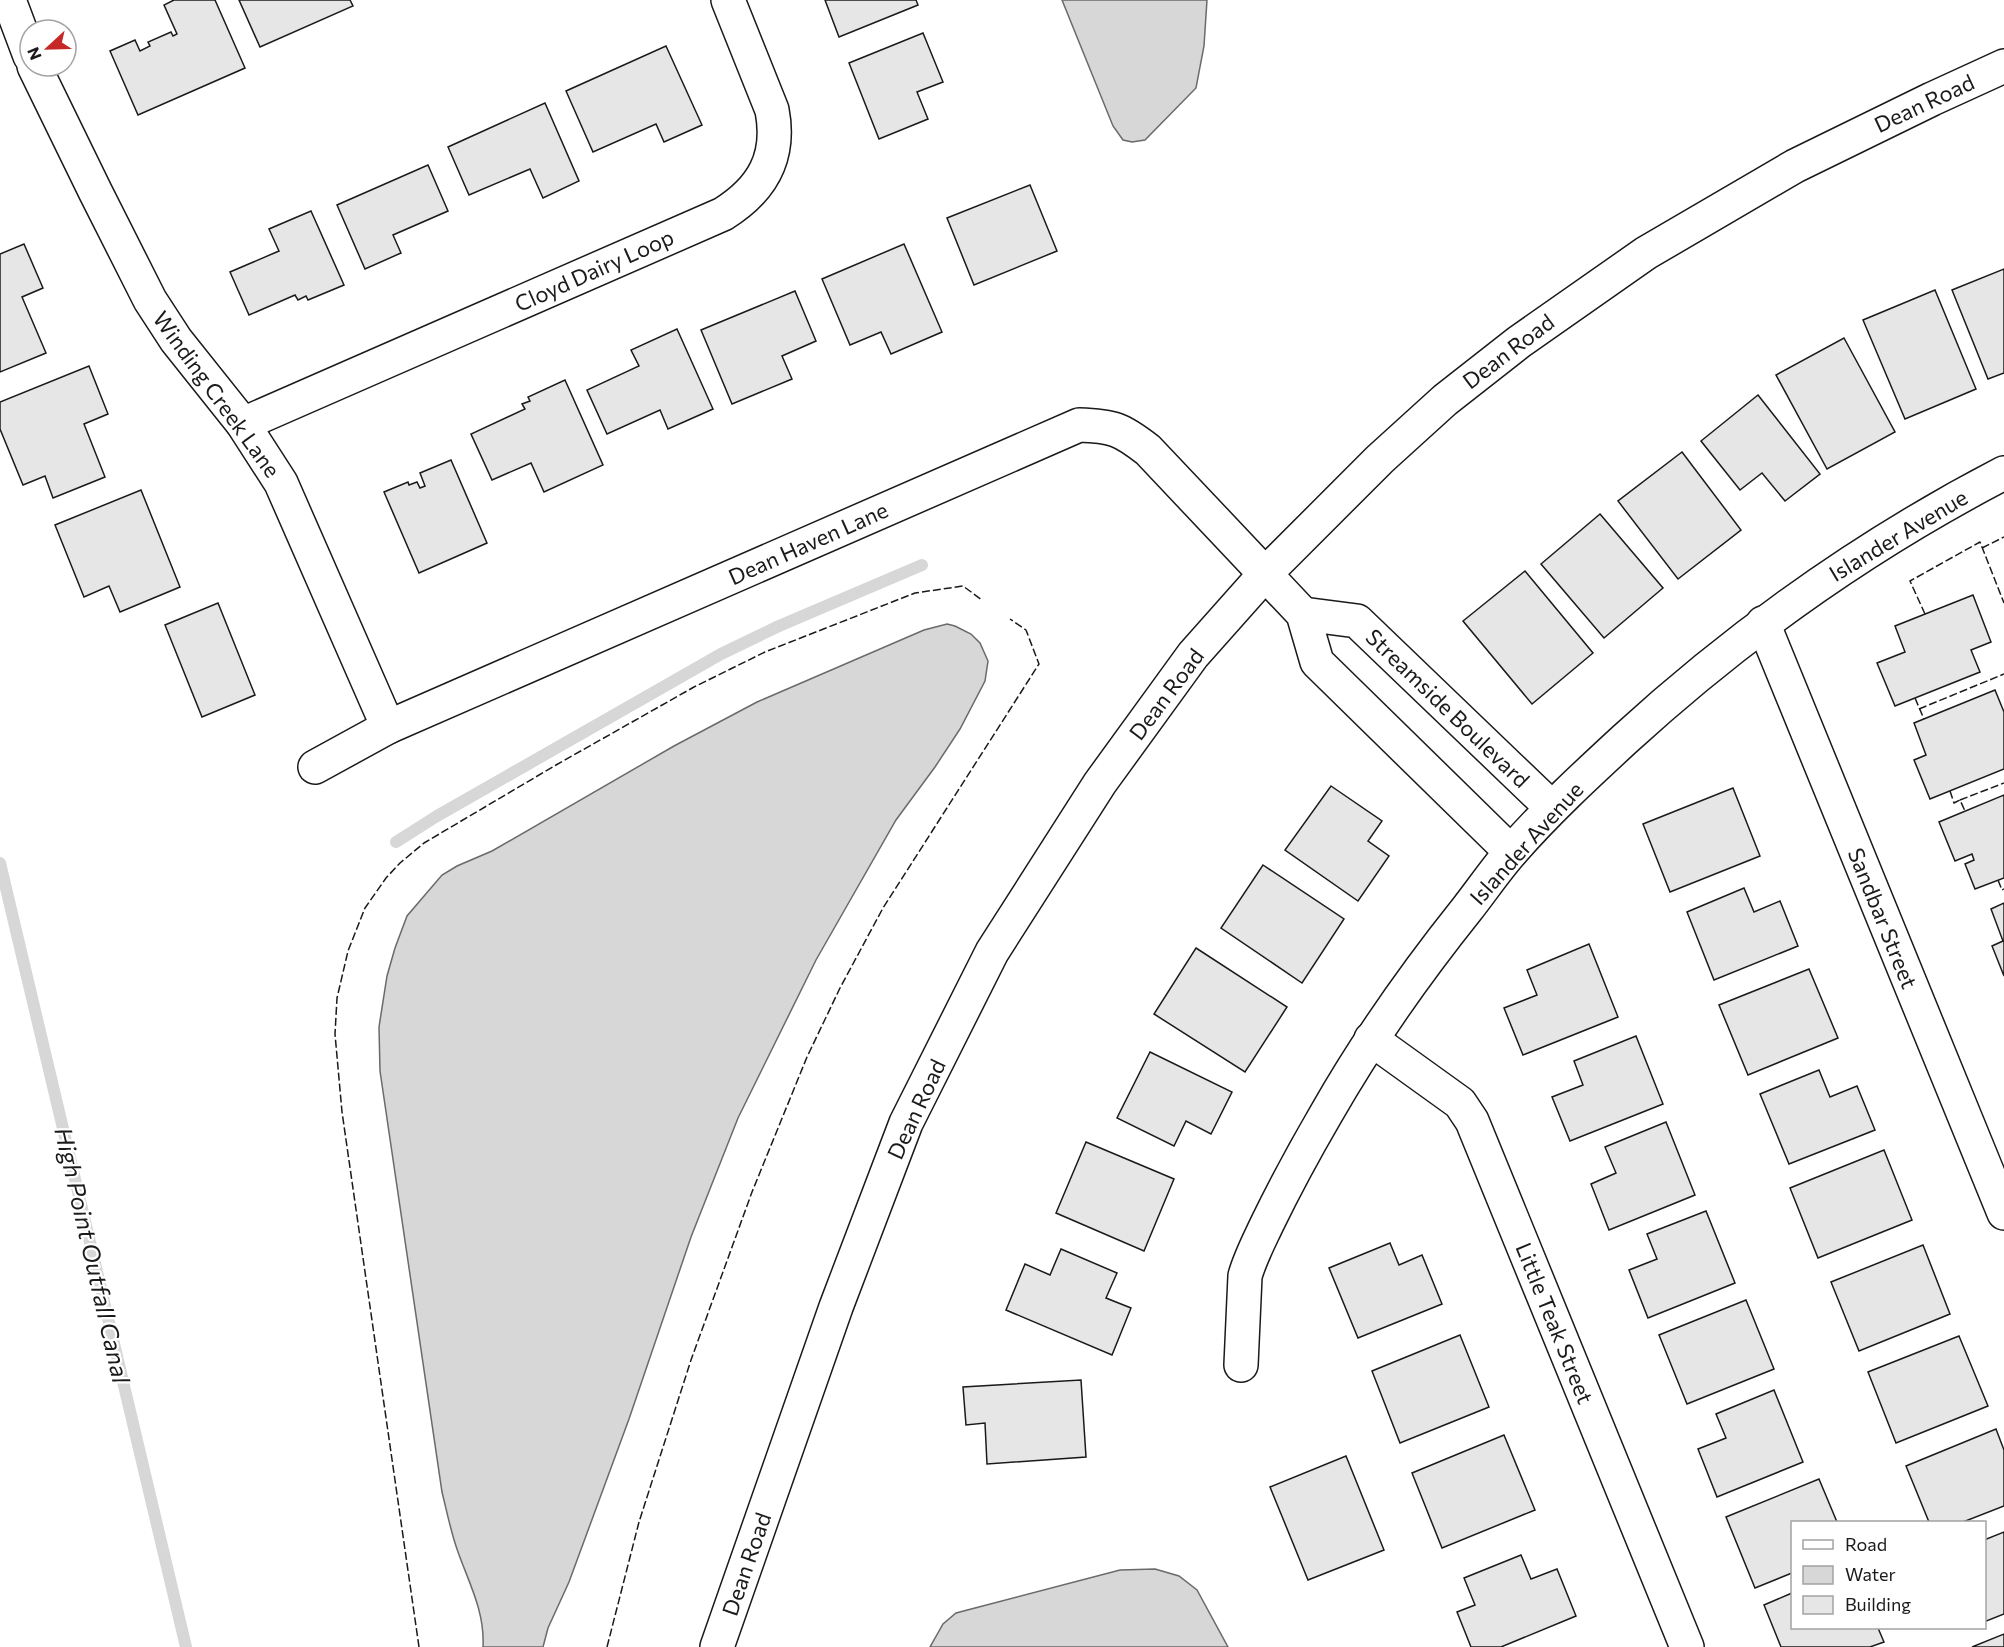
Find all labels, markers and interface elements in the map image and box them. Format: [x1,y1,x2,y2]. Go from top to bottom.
north arrow [18,18,78,78]
text: N [23,45,45,63]
street label: Dean Road [1870,68,1978,138]
street label: Cloyd Dairy Loop [510,223,678,317]
street label: Winding Creek Lane [148,306,286,482]
street label: Dean Road [1457,308,1559,394]
street label: Islander Avenue [1824,483,1972,587]
street label: Dean Haven Lane [724,496,892,590]
street label: Streamside Boulevard [1361,623,1535,793]
street label: Dean Road [1123,643,1209,745]
street label: Islander Avenue [1464,776,1588,910]
street label: Sandbar Street [1842,844,1924,992]
street label: Dean Road [881,1055,951,1163]
water label: High Point Outfall Canal [49,1124,137,1387]
street label: Little Teak Street [1510,1238,1600,1408]
street label: Dean Road [716,1509,776,1619]
legend [1791,1521,1986,1629]
text: Road [1845,1533,1887,1555]
text: Water [1845,1563,1896,1585]
text: Building [1845,1593,1911,1615]

